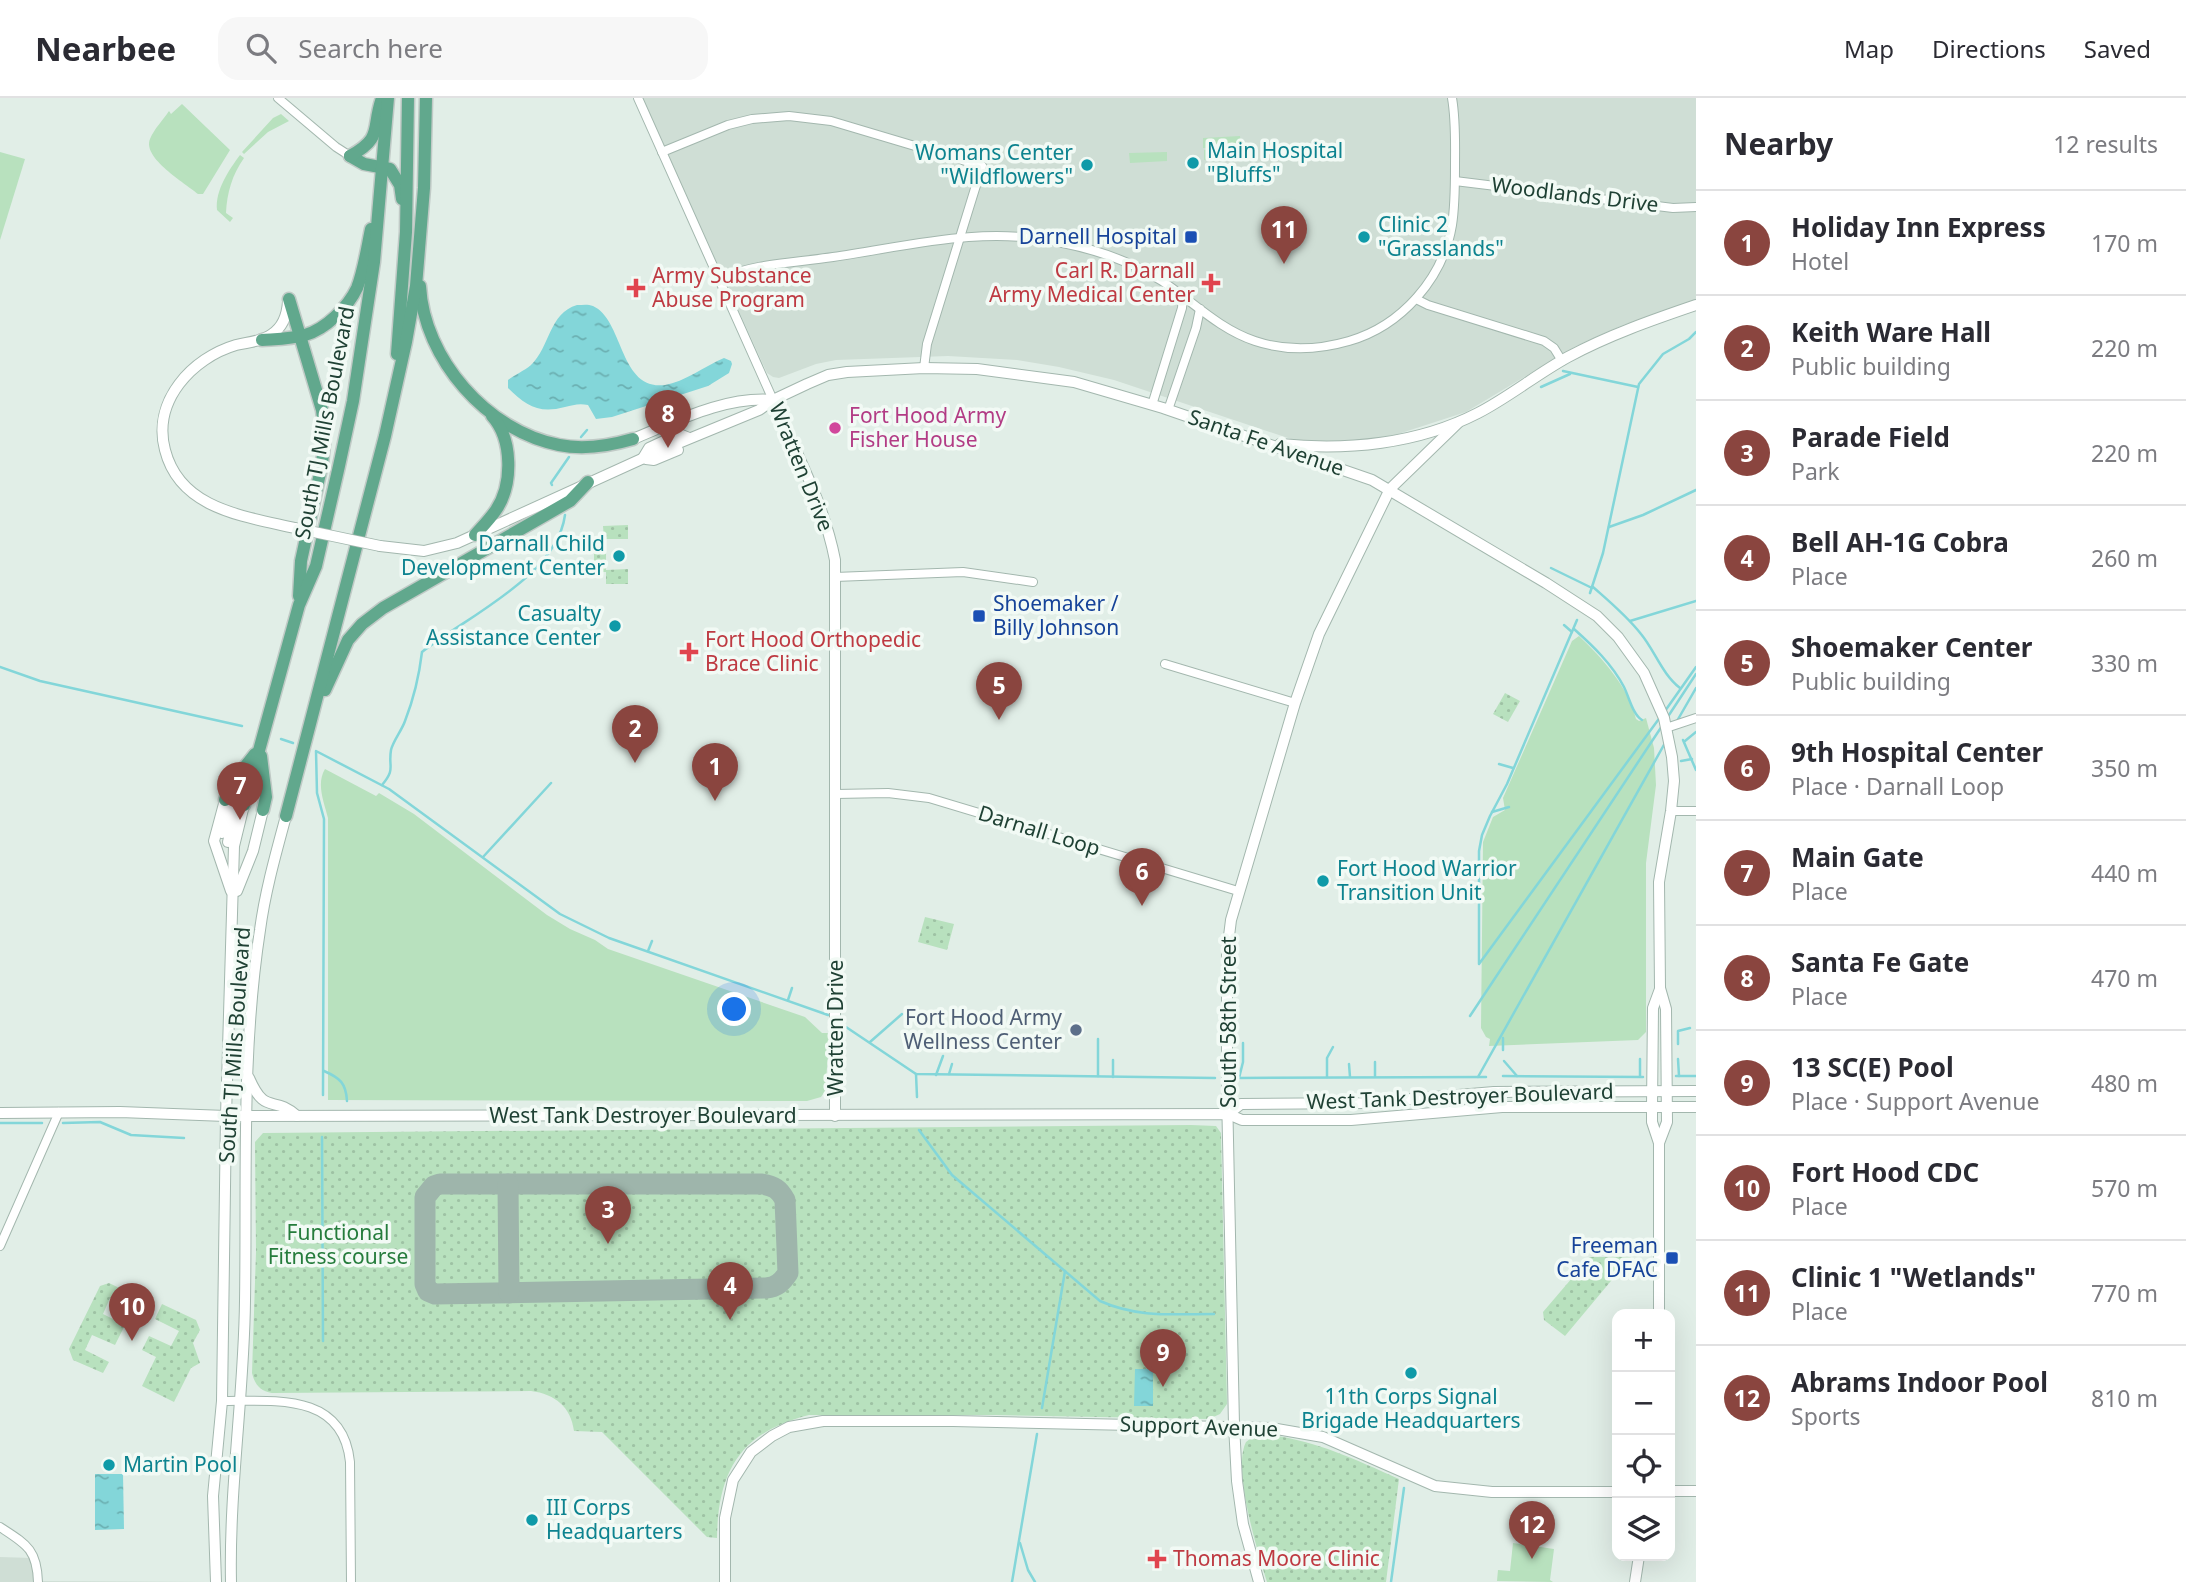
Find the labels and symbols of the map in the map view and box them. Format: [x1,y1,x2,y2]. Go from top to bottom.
place label: Main Hospital "Bluffs" [1207,136,1343,188]
place label: Womans Center "Wildflowers" [915,138,1073,190]
marker: Main Hospital "Bluffs" [1185,155,1201,171]
marker: Womans Center "Wildflowers" [1079,157,1095,173]
street label: Woodlands Drive [1490,170,1660,218]
pin: 11 [1261,206,1307,264]
place label: Clinic 2 "Grasslands" [1378,210,1504,262]
place label: Darnell Hospital [1019,222,1177,250]
marker: Darnell Hospital [1183,229,1199,245]
marker: Clinic 2 "Grasslands" [1356,229,1372,245]
place label: Carl R. Darnall Army Medical Center [989,256,1195,308]
place label: Army Substance Abuse Program [652,261,812,313]
marker: Carl R. Darnall Army Medical Center [1201,273,1221,293]
marker: Army Substance Abuse Program [626,278,646,298]
street label: South TJ Mills Boulevard [288,304,360,542]
pin: 8 [645,390,691,448]
street label: Wratten Drive [763,398,841,535]
place label: Fort Hood Army Fisher House [849,401,1006,453]
street label: Santa Fe Avenue [1185,402,1348,482]
marker: Fort Hood Army Fisher House [827,420,843,436]
place label: Darnall Child Development Center [401,529,605,581]
marker: Darnall Child Development Center [611,548,627,564]
place label: Shoemaker / Billy Johnson [993,589,1119,641]
place label: Casualty Assistance Center [426,599,601,651]
marker: Shoemaker / Billy Johnson [971,608,987,624]
marker: Casualty Assistance Center [607,618,623,634]
place label: Fort Hood Orthopedic Brace Clinic [705,625,921,677]
marker: Fort Hood Orthopedic Brace Clinic [679,642,699,662]
pin: 5 [976,662,1022,720]
pin: 2 [612,705,658,763]
pin: 1 [692,743,738,801]
pin: 7 [217,762,263,820]
street label: Darnall Loop [975,798,1104,862]
pin: 6 [1119,848,1165,906]
place label: Fort Hood Warrior Transition Unit [1337,854,1517,906]
marker: Fort Hood Warrior Transition Unit [1315,873,1331,889]
street label: South TJ Mills Boulevard [212,926,256,1164]
street label: South 58th Street [1214,936,1242,1108]
street label: Wratten Drive [821,960,849,1096]
your location [717,992,751,1026]
place label: Fort Hood Army Wellness Center [904,1003,1062,1055]
marker: Fort Hood Army Wellness Center [1068,1022,1084,1038]
street label: West Tank Destroyer Boulevard [1306,1077,1614,1115]
street label: West Tank Destroyer Boulevard [489,1101,797,1129]
pin: 3 [585,1186,631,1244]
park label: Functional Fitness course [268,1218,408,1270]
place label: Freeman Cafe DFAC [1556,1231,1658,1283]
marker: Freeman Cafe DFAC [1664,1250,1680,1266]
pin: 4 [707,1262,753,1320]
pin: 10 [109,1283,155,1341]
pin: 9 [1140,1329,1186,1387]
marker: 11th Corps Signal Brigade Headquarters [1403,1365,1419,1381]
place label: 11th Corps Signal Brigade Headquarters [1301,1382,1521,1434]
street label: Support Avenue [1119,1409,1279,1443]
place label: Martin Pool [123,1450,237,1478]
marker: Martin Pool [101,1457,117,1473]
place label: III Corps Headquarters [546,1493,683,1545]
pin: 12 [1509,1501,1555,1559]
marker: III Corps Headquarters [524,1512,540,1528]
place label: Thomas Moore Clinic [1173,1544,1380,1572]
marker: Thomas Moore Clinic [1147,1549,1167,1569]

